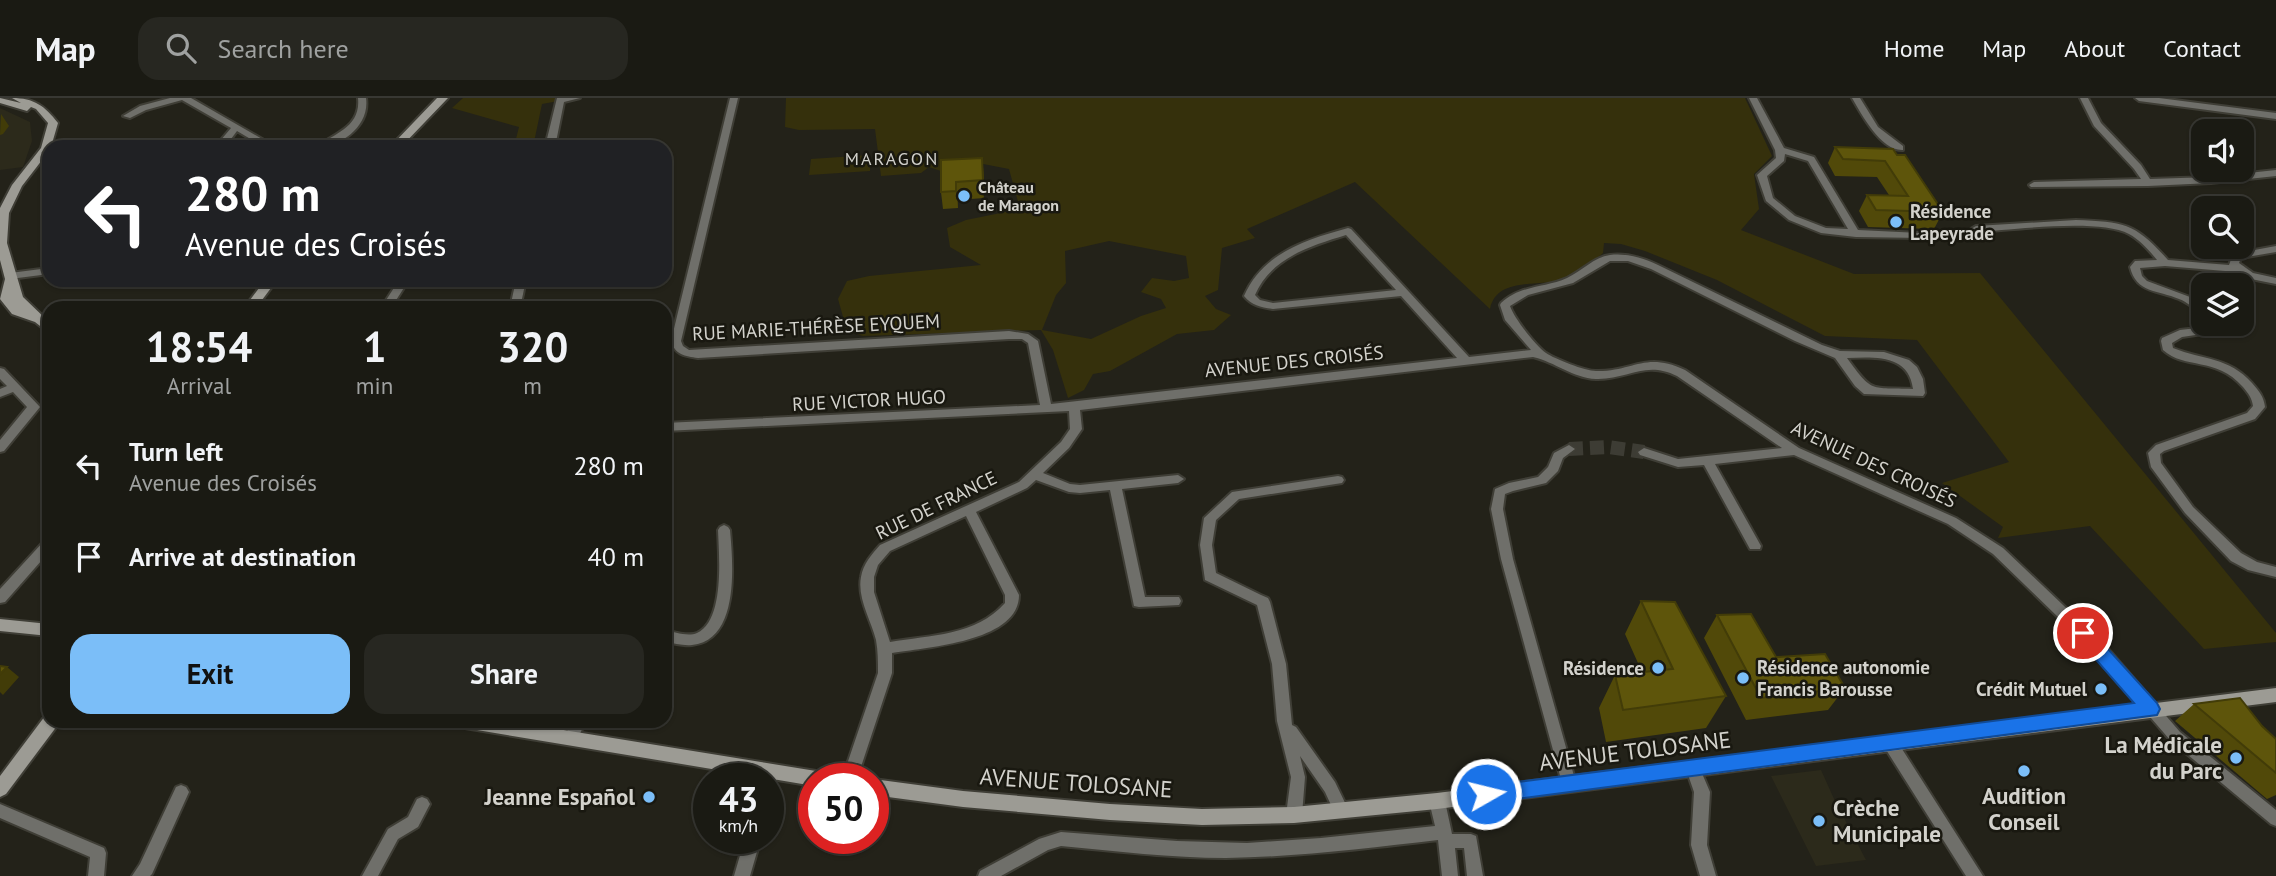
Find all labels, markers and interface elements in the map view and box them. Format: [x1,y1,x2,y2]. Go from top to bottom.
search box [138,17,628,80]
text: Map [35,27,96,70]
icon: search [162,29,200,67]
text: Search here [218,32,349,65]
text: Home [1884,33,1944,64]
text: Map [1982,33,2026,64]
text: About [2064,33,2125,64]
text: Contact [2163,33,2241,64]
map controls [2191,119,2254,336]
button: sound [2191,119,2254,182]
district label: MARAGON [845,147,939,170]
text: 280 m [185,161,320,225]
icon: left [70,168,161,259]
place label: Château de Maragon [978,177,1059,215]
marker: Château de Maragon [956,188,972,204]
button: search [2191,196,2254,259]
place label: Résidence Lapeyrade [1910,199,1994,245]
marker: Résidence Lapeyrade [1888,214,1904,230]
text: Avenue des Croisés [185,223,447,265]
button: layers [2191,273,2254,336]
street label: RUE MARIE-THÉRÈSE EYQUEM [691,309,941,345]
text: 18:54 [146,319,252,374]
text: 1 [363,319,386,374]
text: 320 [497,319,568,374]
street label: AVENUE DES CROISÉS [1203,340,1385,382]
text: Arrival [167,371,231,400]
text: min [356,371,393,400]
text: m [523,371,542,400]
street label: RUE VICTOR HUGO [792,384,946,416]
street label: AVENUE DES CROISÉS [1788,415,1960,513]
text: Turn left [129,435,223,468]
icon: left [70,447,108,485]
text: 280 m [573,449,644,482]
street label: RUE DE FRANCE [871,465,1001,545]
text: Avenue des Croisés [129,468,317,497]
icon: arrive [70,538,108,576]
text: Arrive at destination [129,540,356,573]
text: 40 m [588,540,644,573]
pin [2053,603,2113,663]
icon: arrive [2064,614,2102,652]
button: Exit [70,634,350,714]
button: Share [364,634,644,714]
place label: Résidence autonomie Francis Barousse [1757,655,1930,701]
place label: Résidence [1563,656,1644,680]
marker: Résidence [1650,660,1666,676]
marker: Résidence autonomie Francis Barousse [1735,670,1751,686]
place label: Crédit Mutuel [1976,677,2087,701]
marker: Crédit Mutuel [2093,681,2109,697]
street label: AVENUE TOLOSANE [1537,724,1733,777]
place label: La Médicale du Parc [2104,730,2222,785]
marker: La Médicale du Parc [2228,750,2244,766]
position arrow [1449,757,1523,831]
street label: AVENUE TOLOSANE [979,761,1173,804]
speed limit sign: 50 [798,763,889,854]
marker: Audition Conseil [2016,763,2032,779]
text: 43 [719,776,758,822]
place label: Audition Conseil [1982,781,2066,836]
place label: Jeanne Español [483,782,635,811]
marker: Jeanne Español [641,789,657,805]
place label: Crèche Municipale [1833,793,1941,848]
marker: Crèche Municipale [1811,813,1827,829]
text: km/h [719,814,758,837]

